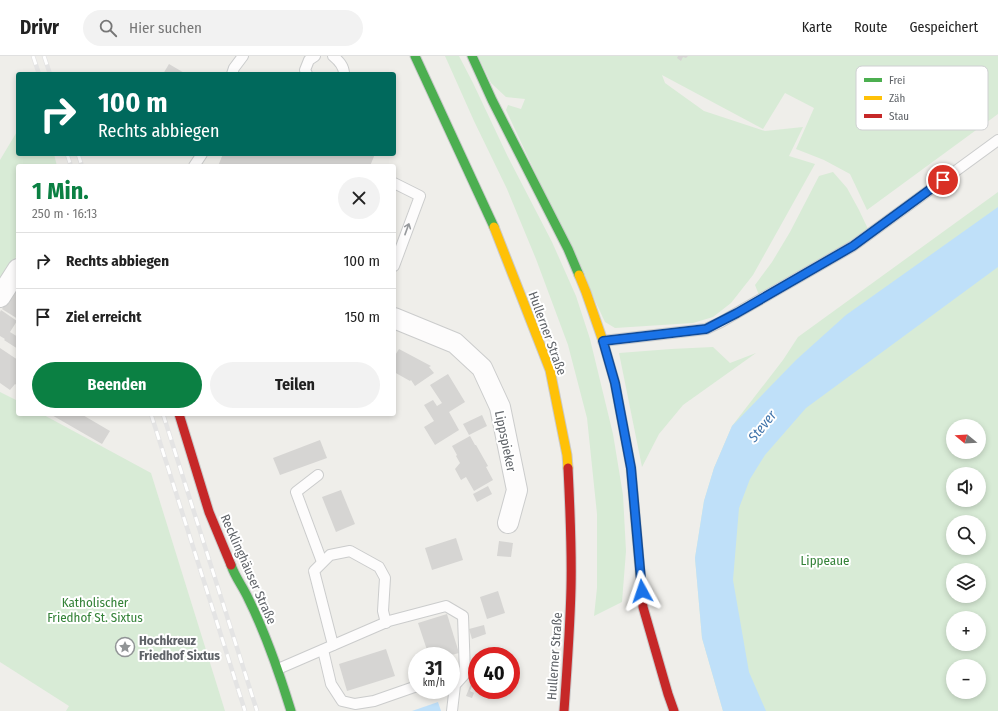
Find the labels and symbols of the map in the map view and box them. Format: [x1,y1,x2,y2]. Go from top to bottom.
legend [856,66,988,130]
text: Frei [889,74,905,87]
text: Zäh [889,92,905,105]
text: Stau [889,110,909,123]
pin [926,163,960,197]
one-way arrow [404,224,412,236]
street label: Hullerner Straße [525,289,570,377]
water label: Stever [744,406,781,446]
street label: Lippspieker [492,409,519,473]
north arrow [946,419,986,459]
street label: Recklinghäuser Straße [218,512,280,627]
park label: Lippeaue [801,553,849,568]
position arrow [621,570,663,612]
park label: Katholischer Friedhof St. Sixtus [47,595,143,625]
street label: Hullerner Straße [544,612,565,700]
place label: Hochkreuz Friedhof Sixtus [139,633,220,663]
place icon: Hochkreuz Friedhof Sixtus [114,636,136,658]
speed limit sign: 40 [468,647,520,699]

